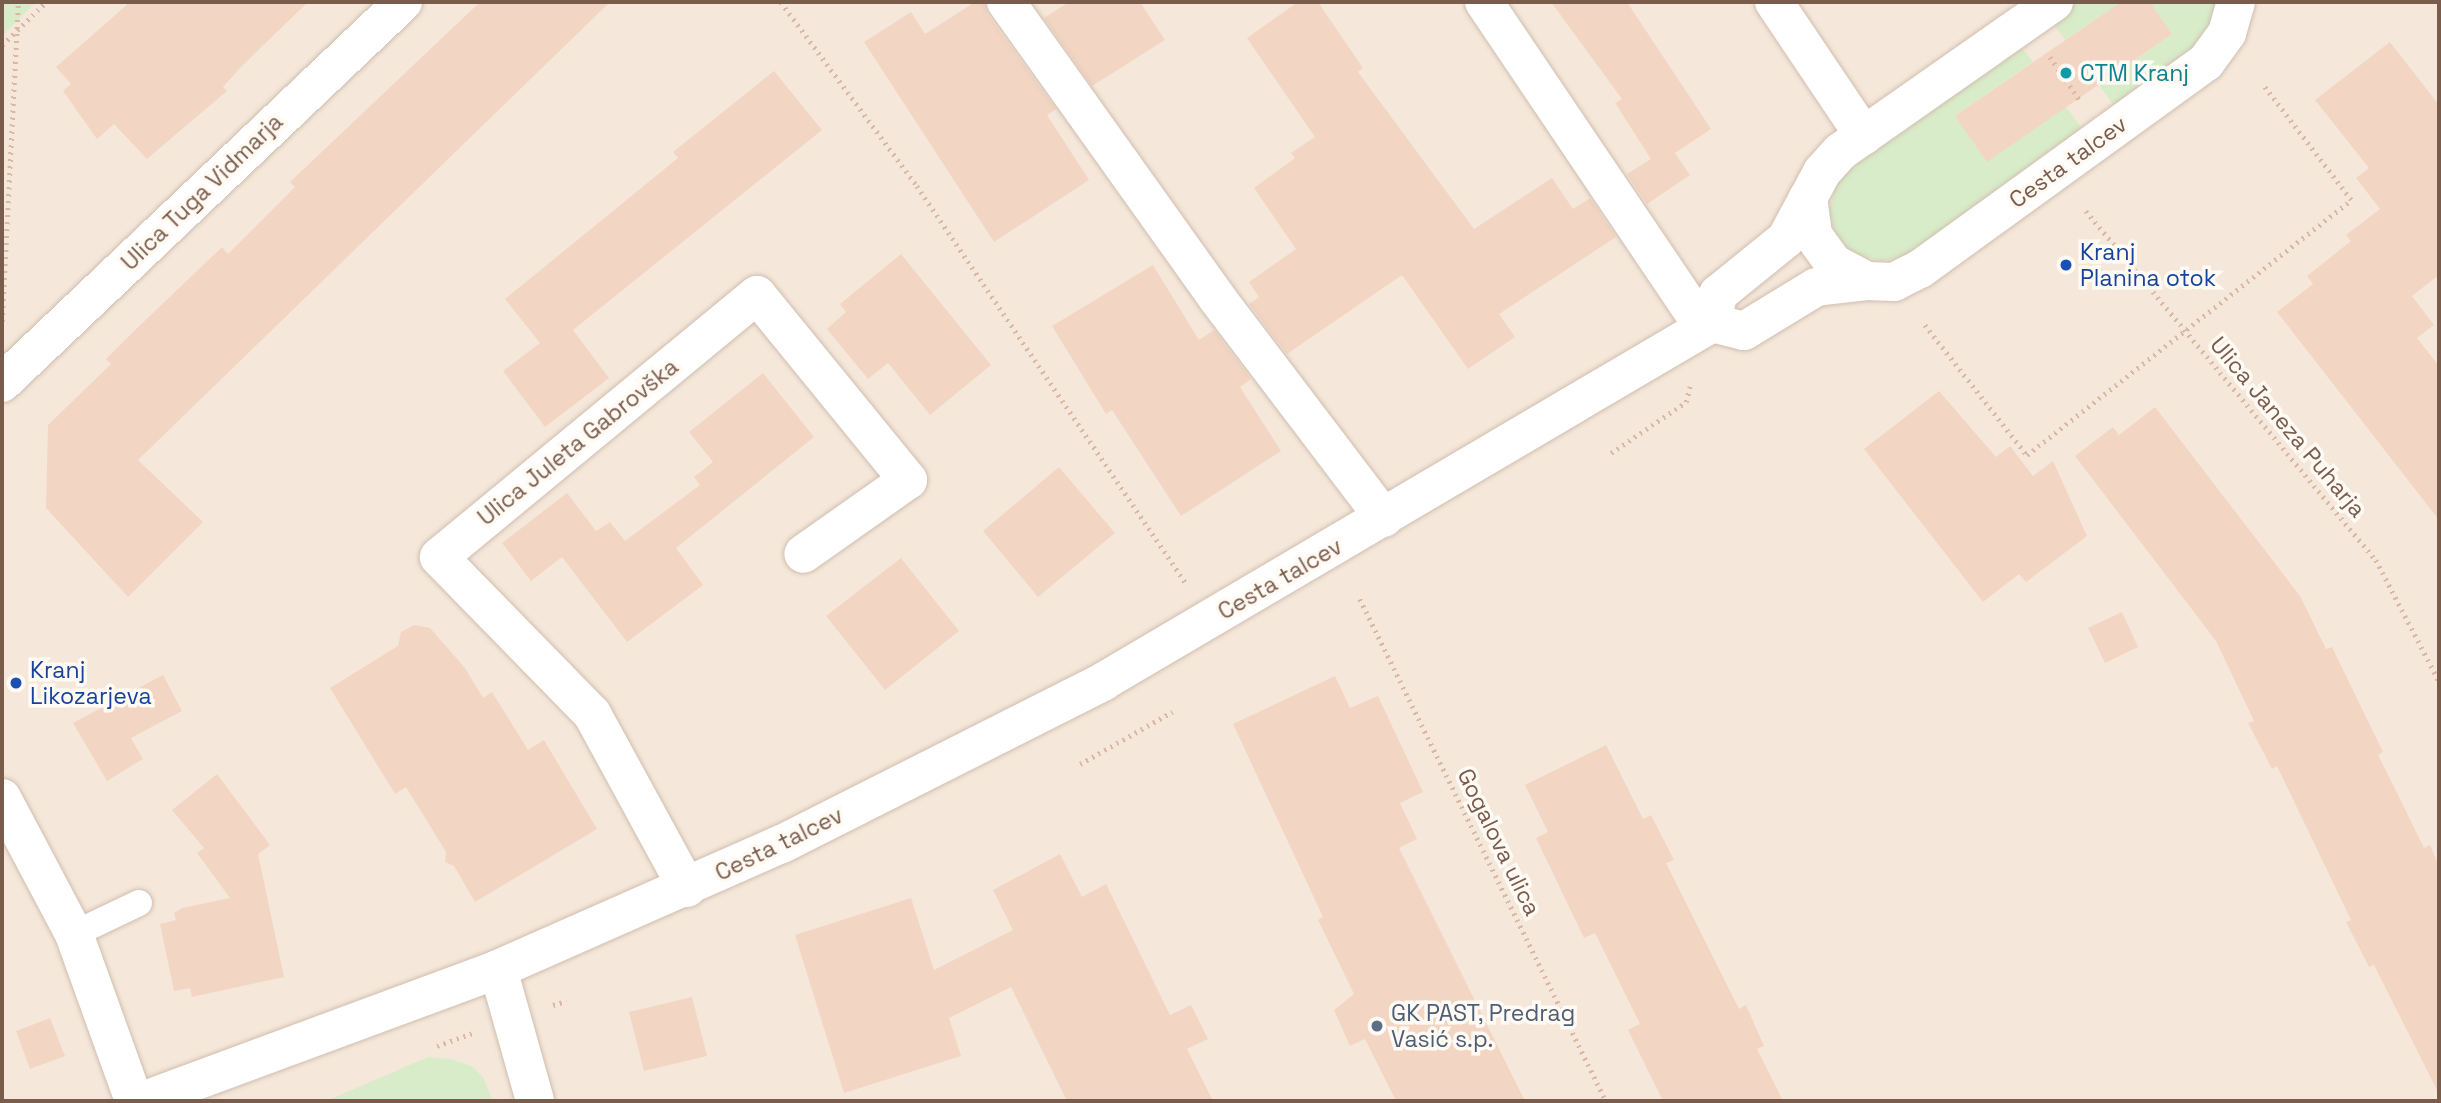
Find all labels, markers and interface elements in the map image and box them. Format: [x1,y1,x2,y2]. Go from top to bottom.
place label: CTM Kranj [2080,59,2189,87]
marker: CTM Kranj [2058,65,2074,81]
street label: Ulica Tuga Vidmarja [115,108,289,276]
street label: Cesta talcev [2004,110,2132,214]
place label: Kranj Planina otok [2080,238,2216,292]
marker: Kranj Planina otok [2058,257,2074,273]
street label: Ulica Janeza Puharja [2204,331,2372,523]
street label: Ulica Juleta Gabrovška [472,353,684,531]
street label: Cesta talcev [1213,532,1347,626]
place label: Kranj Likozarjeva [30,656,152,710]
marker: Kranj Likozarjeva [8,675,24,691]
street label: Gogalova ulica [1451,764,1547,920]
street label: Cesta talcev [711,801,847,887]
place label: GK PAST, Predrag Vasić s.p. [1391,999,1576,1053]
marker: GK PAST, Predrag Vasić s.p. [1369,1018,1385,1034]

